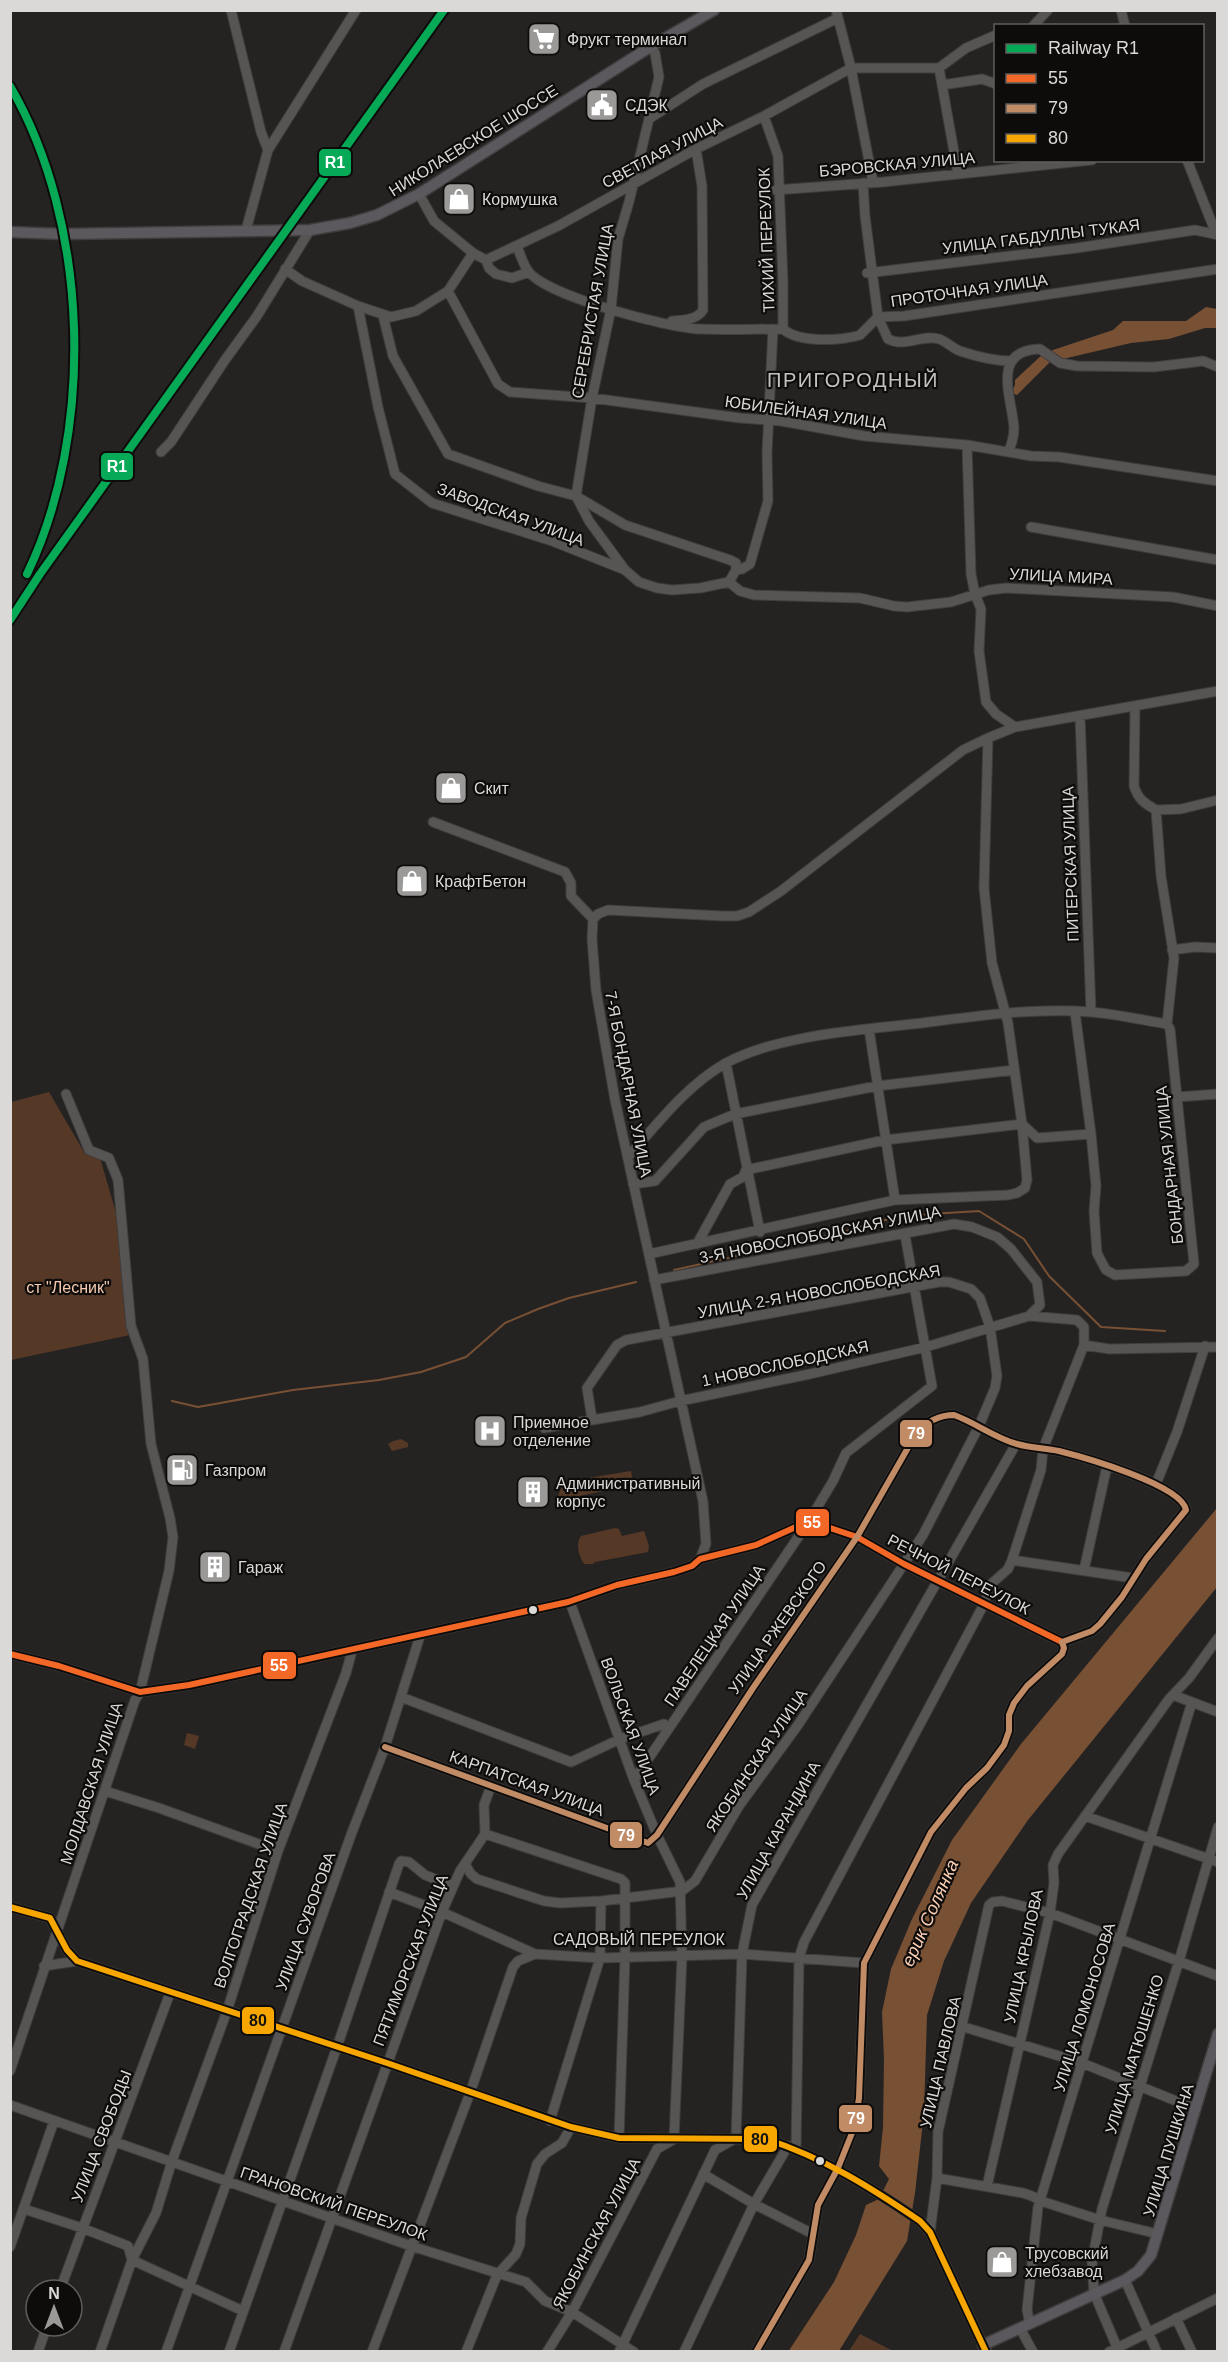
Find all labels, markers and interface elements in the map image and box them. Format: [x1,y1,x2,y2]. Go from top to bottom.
supermarket icon: Фрукт терминал [526,21,562,57]
legend [994,24,1204,162]
place label: Фрукт терминал [567,31,687,48]
text: Railway R1 [1048,38,1139,58]
text: 55 [1048,68,1068,88]
street label: НИКОЛАЕВСКОЕ ШОССЕ [386,81,561,199]
public building icon: СДЭК [584,87,620,123]
place label: СДЭК [625,97,669,114]
text: 79 [1048,98,1068,118]
street label: СВЕТЛАЯ УЛИЦА [599,113,726,191]
text: 80 [1048,128,1068,148]
line badge: R1 [318,148,352,177]
street label: БЭРОВСКАЯ УЛИЦА [818,149,976,180]
text: R1 [325,154,345,171]
street label: ТИХИЙ ПЕРЕУЛОК [754,167,778,313]
shop icon: Кормушка [441,181,477,217]
place label: Кормушка [482,191,557,208]
street label: УЛИЦА ГАБДУЛЛЫ ТУКАЯ [941,216,1141,257]
street label: СЕРЕБРИСТАЯ УЛИЦА [569,222,616,400]
street label: ПРОТОЧНАЯ УЛИЦА [889,271,1049,310]
district label: ПРИГОРОДНЫЙ [767,368,939,391]
street label: ЮБИЛЕЙНАЯ УЛИЦА [724,392,888,432]
line badge: R1 [100,452,134,481]
text: R1 [107,458,127,475]
street label: ЗАВОДСКАЯ УЛИЦА [435,480,587,549]
street label: УЛИЦА МИРА [1009,565,1114,588]
shop icon: Скит [433,770,469,806]
place label: Скит [474,780,509,797]
street label: ПИТЕРСКАЯ УЛИЦА [1059,786,1082,942]
shop icon: КрафтБетон [394,863,430,899]
place label: КрафтБетон [435,873,526,890]
street label: 7-Я БОНДАРНАЯ УЛИЦА [602,990,655,1179]
street label: БОНДАРНАЯ УЛИЦА [1153,1085,1186,1245]
street label: 3-Я НОВОСЛОБОДСКАЯ УЛИЦА [698,1203,943,1266]
street label: УЛИЦА 2-Я НОВОСЛОБОДСКАЯ [697,1262,942,1321]
park label: ст "Лесник" [26,1279,110,1296]
street label: 1 НОВОСЛОБОДСКАЯ [700,1337,870,1390]
hospital icon: Приемное отделение [472,1413,508,1449]
place label: Приемное отделение [513,1414,591,1449]
line badge: 79 [899,1419,933,1448]
text: 79 [907,1425,925,1442]
fuel station icon: Газпром [164,1452,200,1488]
place label: Газпром [205,1462,266,1479]
building icon: Административный корпус [515,1474,551,1510]
place label: Административный корпус [556,1475,701,1510]
line badge: 55 [795,1508,830,1537]
text: 55 [803,1514,821,1531]
street label: РЕЧНОЙ ПЕРЕУЛОК [885,1530,1034,1618]
building icon: Гараж [197,1549,233,1585]
street label: УЛИЦА РЖЕВСКОГО [725,1558,830,1697]
place label: Гараж [238,1559,283,1576]
street label: ПАВЕЛЕЦКАЯ УЛИЦА [661,1561,768,1709]
unlabelled marker [527,1604,539,1616]
line badge: 55 [262,1651,297,1680]
street label: ВОЛЬСКАЯ УЛИЦА [598,1655,663,1797]
text: 55 [270,1657,288,1674]
street label: ЯКОБИНСКАЯ УЛИЦА [702,1685,811,1835]
street label: МОЛДАВСКАЯ УЛИЦА [57,1700,126,1866]
street label: КАРПАТСКАЯ УЛИЦА [447,1748,607,1819]
street label: УЛИЦА КАРАНДИНА [733,1758,824,1902]
street label: ВОЛГОГРАДСКАЯ УЛИЦА [211,1800,290,1990]
line badge: 79 [609,1821,643,1849]
text: 79 [617,1827,635,1844]
street label: УЛИЦА СУВОРОВА [273,1849,339,1993]
water label: ерик Солянка [898,1857,962,1969]
street label: ПЯТИМОРСКАЯ УЛИЦА [370,1872,451,2048]
street label: УЛИЦА КРЫЛОВА [1001,1887,1046,2025]
street label: УЛИЦА ЛОМОНОСОВА [1051,1920,1118,2094]
street label: САДОВЫЙ ПЕРЕУЛОК [553,1930,726,1948]
street label: УЛИЦА МАТЮШЕНКО [1102,1972,1167,2136]
street label: УЛИЦА ПАВЛОВА [917,1994,964,2130]
line badge: 80 [241,2006,275,2035]
text: 80 [249,2012,267,2029]
street label: УЛИЦА СВОБОДЫ [68,2068,135,2205]
street label: УЛИЦА ПУШКИНА [1140,2081,1197,2219]
line badge: 79 [838,2104,873,2133]
text: 79 [847,2110,865,2127]
line badge: 80 [743,2125,778,2153]
text: 80 [751,2131,769,2148]
street label: ЯКОБИНСКАЯ УЛИЦА [549,2155,644,2312]
unlabelled marker [814,2155,826,2167]
street label: ГРАНОВСКИЙ ПЕРЕУЛОК [238,2162,431,2244]
shop icon: Трусовский хлебзавод [984,2244,1020,2280]
place label: Трусовский хлебзавод [1025,2245,1109,2280]
north arrow [24,2278,84,2338]
text: N [48,2285,60,2302]

